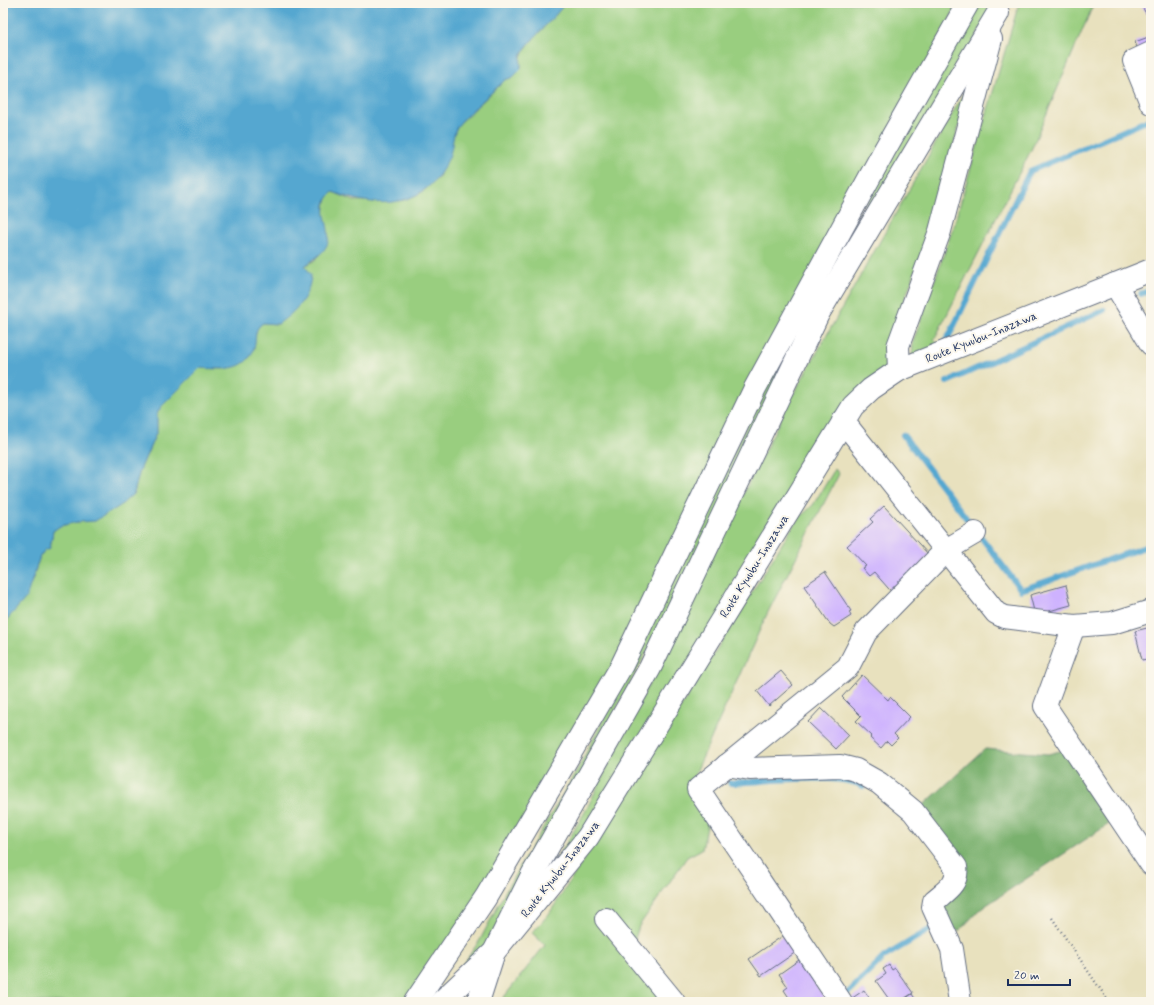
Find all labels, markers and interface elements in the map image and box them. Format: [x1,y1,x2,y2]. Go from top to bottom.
street label: Route Kyuubu-Inazawa [923,308,1039,368]
street label: Route Kyuubu-Inazawa [717,512,793,621]
street label: Route Kyuubu-Inazawa [518,818,604,921]
scale bar [1008,961,1070,987]
text: 20 m [1014,968,1040,984]

